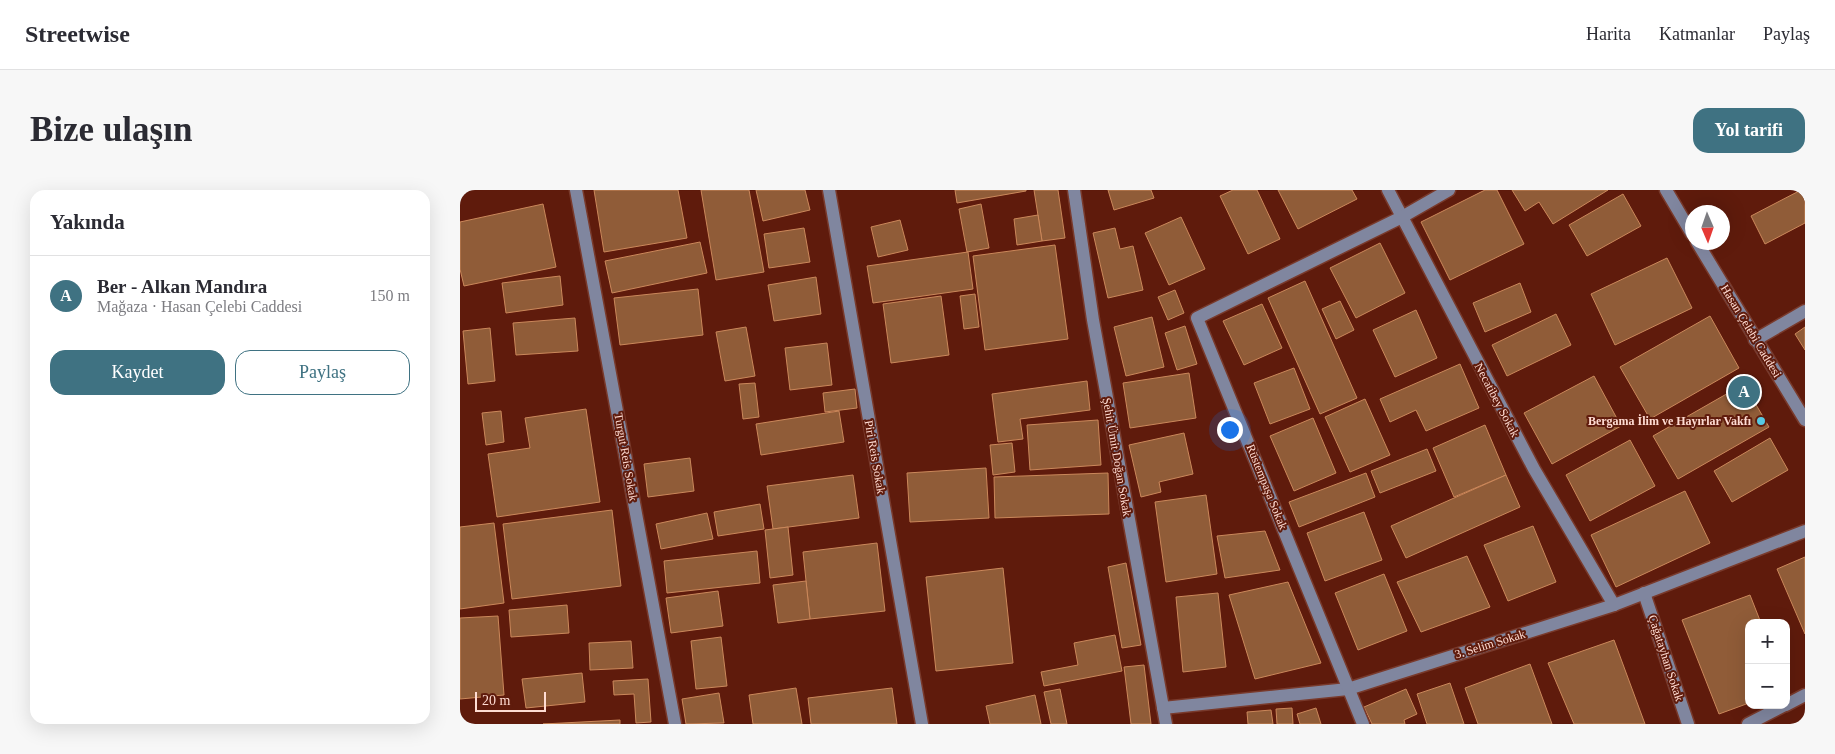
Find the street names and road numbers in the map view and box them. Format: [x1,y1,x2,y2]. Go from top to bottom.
street label: Hasan Çelebi Caddesi [1718,282,1785,381]
street label: Necatibey Sokak [1472,361,1522,439]
street label: Şehit Ümit Doğan Sokak [1100,397,1134,517]
street label: Turgut Reis Sokak [611,412,641,502]
street label: Piri Reis Sokak [862,419,888,495]
street label: Rüstempaşa Sokak [1243,442,1291,532]
street label: Çağatayhan Sokak [1645,613,1687,703]
street label: 3. Selim Sokak [1453,627,1527,661]

